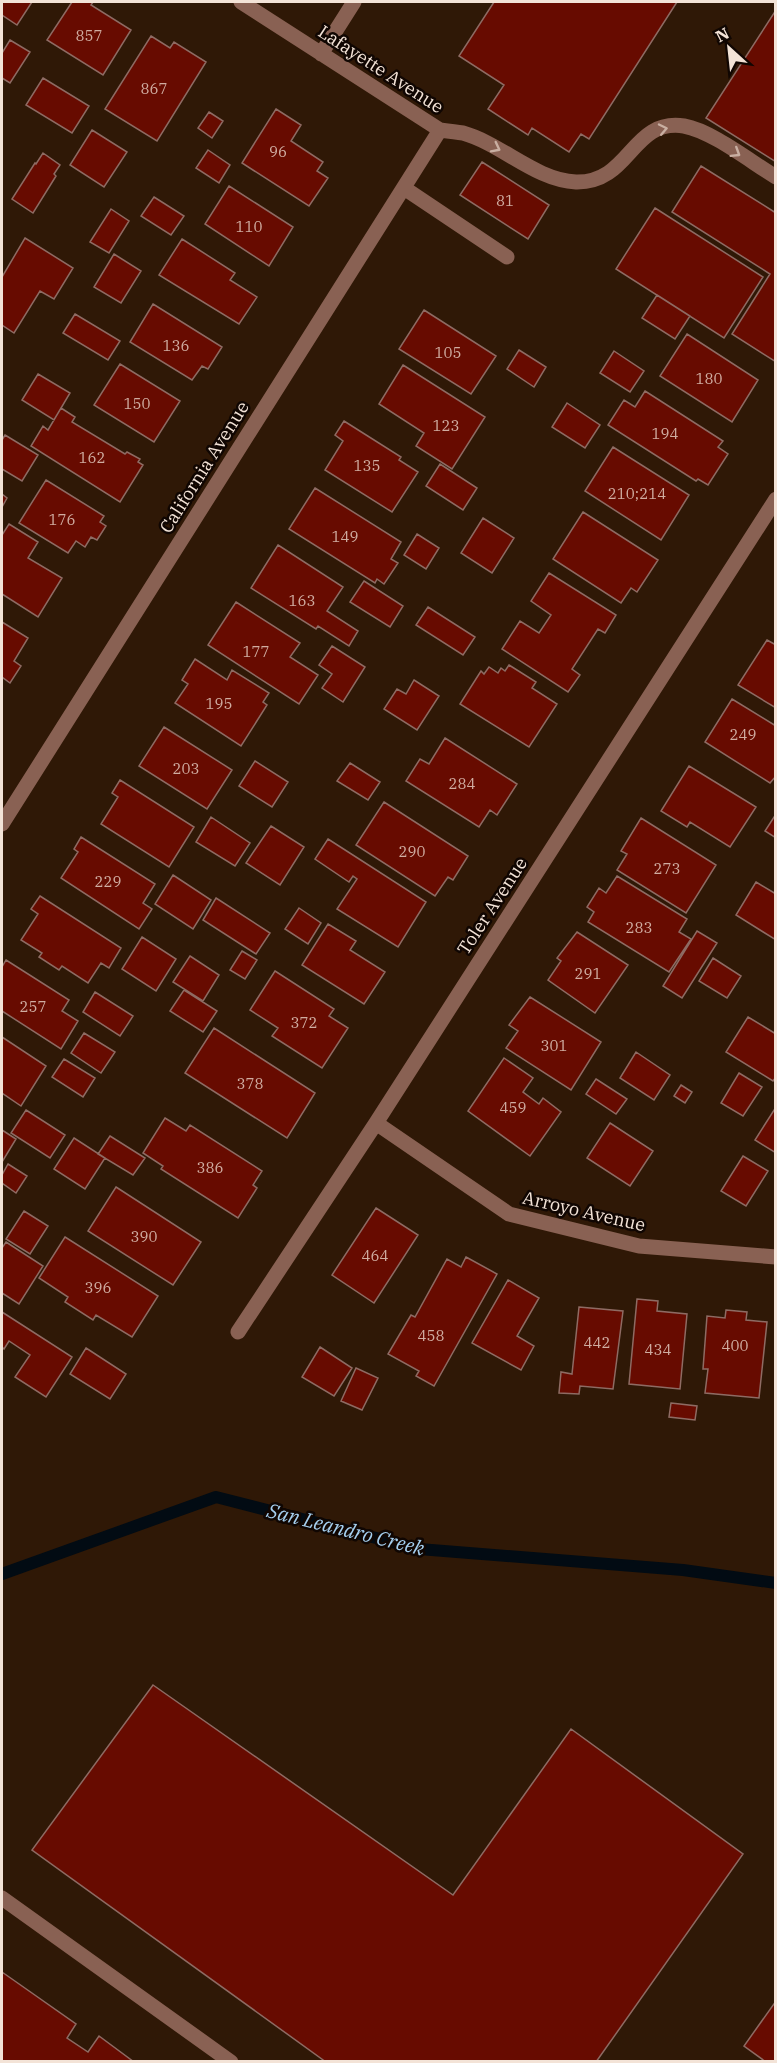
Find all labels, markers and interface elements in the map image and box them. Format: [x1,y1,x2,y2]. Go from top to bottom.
north arrow [699,18,759,78]
street label: Lafayette Avenue [314,20,448,118]
text: N [712,23,732,46]
house number: 857 [75,26,103,45]
house number: 867 [140,79,168,98]
one-way arrow [658,123,668,136]
one-way arrow [489,141,500,152]
house number: 96 [269,142,287,161]
one-way arrow [730,145,741,156]
house number: 81 [496,191,514,210]
house number: 110 [235,217,263,236]
house number: 136 [162,336,190,355]
house number: 105 [434,343,462,362]
house number: 180 [695,369,723,388]
house number: 150 [123,394,151,413]
street label: California Avenue [154,397,254,537]
house number: 123 [432,416,460,435]
house number: 194 [651,424,679,443]
house number: 162 [78,448,106,467]
house number: 135 [353,456,381,475]
house number: 210;214 [608,484,666,503]
house number: 176 [48,510,76,529]
house number: 149 [331,527,359,546]
house number: 163 [288,591,316,610]
house number: 177 [242,642,270,661]
house number: 195 [205,694,233,713]
house number: 249 [729,725,757,744]
house number: 203 [172,759,200,778]
house number: 284 [448,774,476,793]
house number: 290 [398,842,426,861]
street label: Toler Avenue [452,853,532,959]
house number: 273 [653,859,681,878]
house number: 229 [94,872,122,891]
house number: 283 [625,918,653,937]
house number: 291 [574,964,602,983]
house number: 257 [19,997,47,1016]
house number: 372 [290,1013,318,1032]
house number: 301 [540,1036,568,1055]
house number: 378 [236,1074,264,1093]
house number: 459 [499,1098,527,1117]
house number: 386 [196,1158,224,1177]
street label: Arroyo Avenue [520,1186,648,1236]
house number: 390 [130,1227,158,1246]
house number: 464 [361,1246,389,1265]
house number: 396 [84,1278,112,1297]
house number: 458 [417,1326,445,1345]
house number: 442 [583,1333,611,1352]
house number: 400 [721,1336,749,1355]
house number: 434 [644,1340,672,1359]
water label: San Leandro Creek [263,1496,428,1562]

